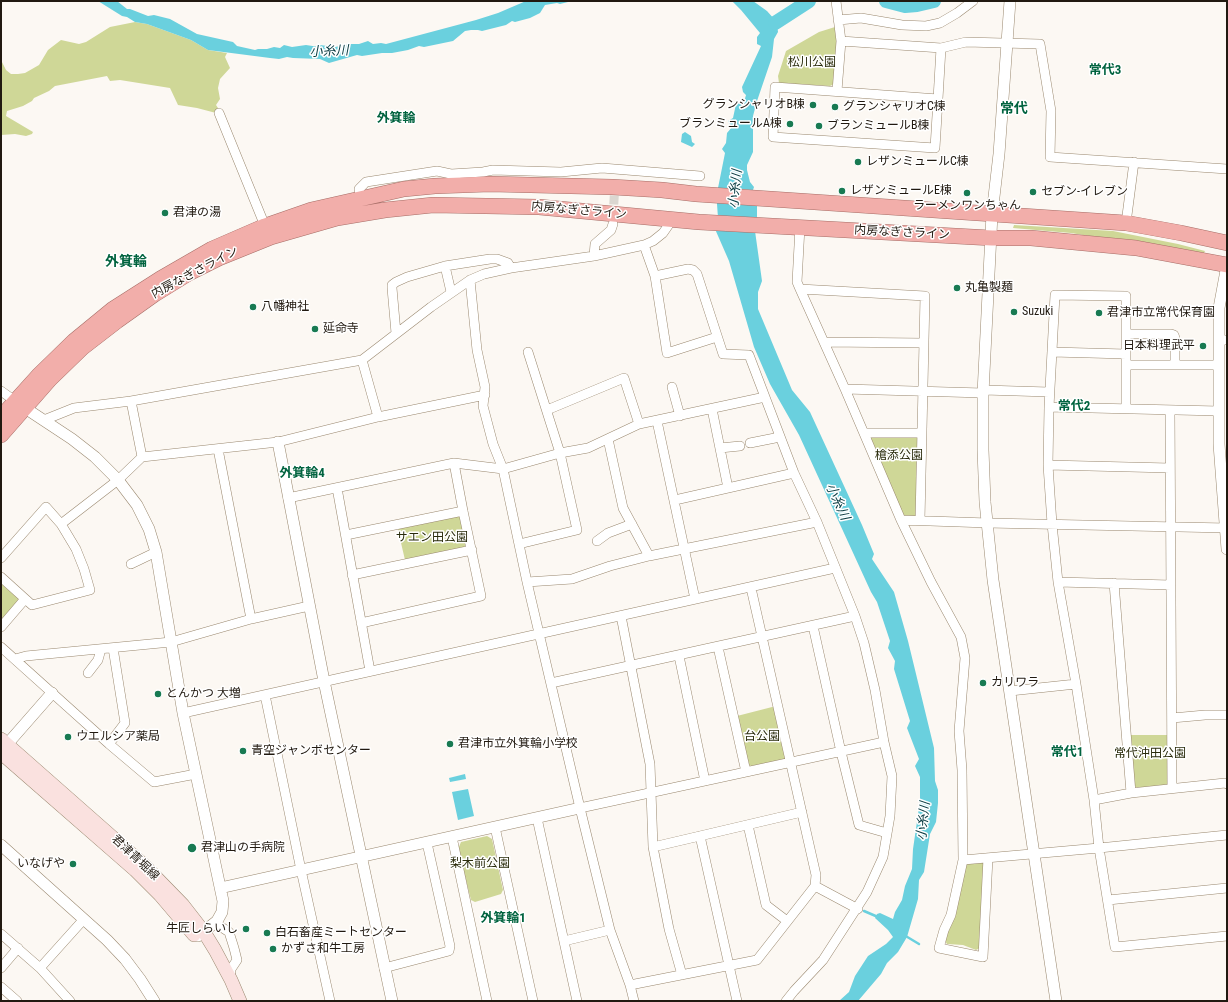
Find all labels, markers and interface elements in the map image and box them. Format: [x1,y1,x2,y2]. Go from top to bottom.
water label: 小糸川 [309,43,349,61]
park label: 松川公園 [788,56,836,70]
district label: 常代3 [1089,63,1121,79]
place label: グランシャリオB棟 [702,98,805,112]
marker: グランシャリオB棟 [808,100,818,110]
place label: グランシャリオC棟 [843,100,946,114]
district label: 常代 [1000,101,1028,117]
marker: グランシャリオC棟 [830,102,840,112]
district label: 外箕輪 [377,111,415,127]
place label: ブランミュールA棟 [679,117,782,131]
marker: ブランミュールA棟 [785,119,795,129]
place label: ブランミュールB棟 [827,119,930,133]
marker: ブランミュールB棟 [814,121,824,131]
place label: レザンミュールC棟 [866,155,969,169]
marker: レザンミュールC棟 [853,157,863,167]
water label: 小糸川 [726,169,746,209]
place label: レザンミュールE棟 [850,184,952,198]
place label: セブン-イレブン [1041,185,1128,199]
marker: レザンミュールE棟 [837,186,847,196]
marker: セブン-イレブン [1028,187,1038,197]
marker: ラーメンワンちゃん [962,188,972,198]
place label: ラーメンワンちゃん [913,199,1021,213]
street label: 内房なぎさライン [531,200,627,222]
place label: 君津の湯 [173,206,221,220]
marker: 君津の湯 [160,208,170,218]
street label: 内房なぎさライン [854,223,950,243]
street label: 内房なぎさライン [149,244,241,302]
district label: 外箕輪 [105,254,147,270]
place label: 丸亀製麺 [965,281,1013,295]
marker: 丸亀製麺 [952,283,962,293]
place label: 八幡神社 [261,300,309,314]
marker: 八幡神社 [248,302,258,312]
place label: Suzuki [1022,305,1053,319]
place label: 君津市立常代保育園 [1107,306,1215,320]
marker: Suzuki [1009,307,1019,317]
marker: 君津市立常代保育園 [1094,308,1104,318]
place label: 延命寺 [323,322,359,336]
marker: 延命寺 [310,324,320,334]
place label: 日本料理武平 [1123,339,1195,353]
marker: 日本料理武平 [1198,341,1208,351]
district label: 常代2 [1058,399,1090,415]
park label: 槍添公園 [875,449,923,463]
district label: 外箕輪4 [279,466,325,482]
water label: 小糸川 [822,481,852,523]
park label: サエン田公園 [396,531,468,545]
place label: カリワラ [991,676,1039,690]
marker: カリワラ [978,678,988,688]
place label: とんかつ 大増 [166,687,241,701]
marker: とんかつ 大増 [153,689,163,699]
place label: ウエルシア薬局 [76,730,160,744]
park label: 台公園 [744,730,780,744]
marker: ウエルシア薬局 [63,732,73,742]
place label: 君津市立外箕輪小学校 [458,737,578,751]
marker: 君津市立外箕輪小学校 [445,739,455,749]
place label: 青空ジャンボセンター [251,744,371,758]
district label: 常代1 [1051,745,1083,761]
marker: 青空ジャンボセンター [238,746,248,756]
park label: 常代沖田公園 [1114,747,1186,761]
water label: 小糸川 [914,801,934,841]
street label: 君津青堀線 [108,832,162,884]
place label: 君津山の手病院 [201,841,285,855]
marker: 君津山の手病院 [186,842,198,854]
place label: いなげや [17,857,65,871]
park label: 梨木前公園 [450,857,510,871]
marker: いなげや [68,859,78,869]
district label: 外箕輪1 [480,911,526,927]
place label: 牛匠しらいし [166,922,238,936]
marker: 牛匠しらいし [241,924,251,934]
place label: 白石畜産ミートセンター [275,926,407,940]
marker: 白石畜産ミートセンター [262,928,272,938]
place label: かずさ和牛工房 [281,942,365,956]
marker: かずさ和牛工房 [268,944,278,954]

